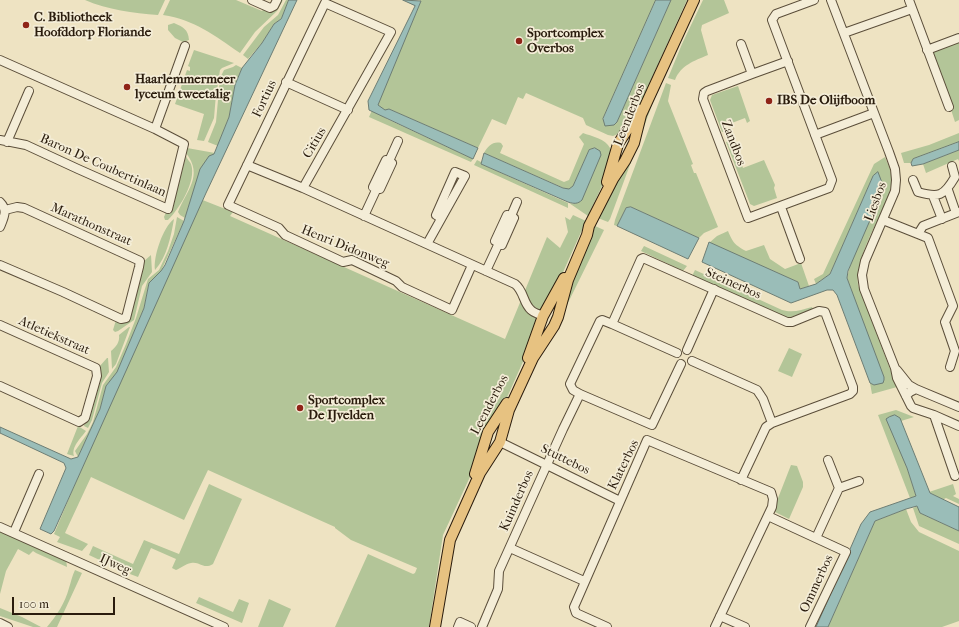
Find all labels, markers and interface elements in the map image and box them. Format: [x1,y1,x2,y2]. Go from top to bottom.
place label: C. Bibliotheek Hoofddorp Floriande [34,10,151,41]
marker: C. Bibliotheek Hoofddorp Floriande [21,20,31,30]
place label: Sportcomplex Overbos [527,26,604,57]
marker: Sportcomplex Overbos [514,36,524,46]
place label: Haarlemmermeer lyceum tweetalig [135,72,235,103]
street label: Fortius [250,78,280,120]
marker: Haarlemmermeer lyceum tweetalig [122,82,132,92]
street label: Leenderbos [611,82,649,148]
place label: IBS De Olijfboom [777,93,875,109]
marker: IBS De Olijfboom [764,96,774,106]
street label: Zandbos [717,118,749,168]
street label: Citius [300,125,330,161]
street label: Baron De Coubertinlaan [38,131,168,201]
street label: Liesbos [862,180,890,224]
street label: Marathonstraat [48,200,134,250]
street label: Henri Didonweg [299,222,391,272]
street label: Steinerbos [703,265,763,303]
street label: Atletiekstraat [16,313,92,359]
street label: Leenderbos [468,372,512,438]
place label: Sportcomplex De IJvelden [308,393,385,424]
marker: Sportcomplex De IJvelden [295,403,305,413]
street label: Klaterbos [605,437,643,493]
street label: Stuttebos [538,441,592,479]
street label: Kuinderbos [497,468,537,534]
street label: IJweg [97,551,133,579]
street label: Ommerbos [797,553,837,615]
scale bar [14,589,117,615]
text: 100 m [19,597,49,611]

